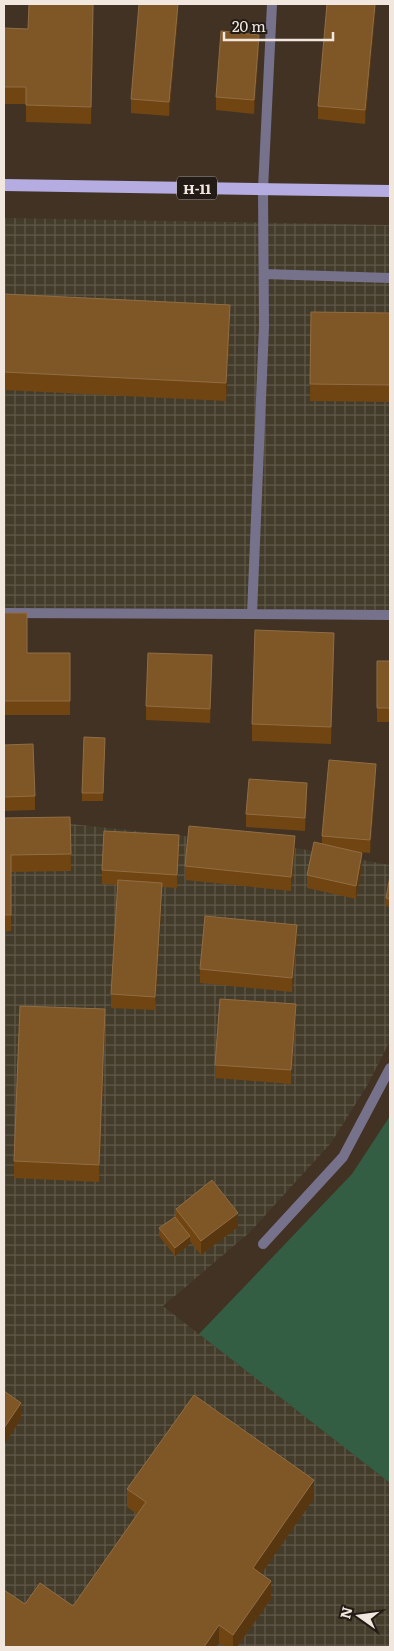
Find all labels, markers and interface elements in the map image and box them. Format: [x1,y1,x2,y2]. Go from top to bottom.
scale bar [224,10,333,42]
text: 20 m [232,14,266,37]
road number: Н-11 [177,177,217,200]
north arrow [334,1591,384,1641]
text: N [334,1604,357,1621]

